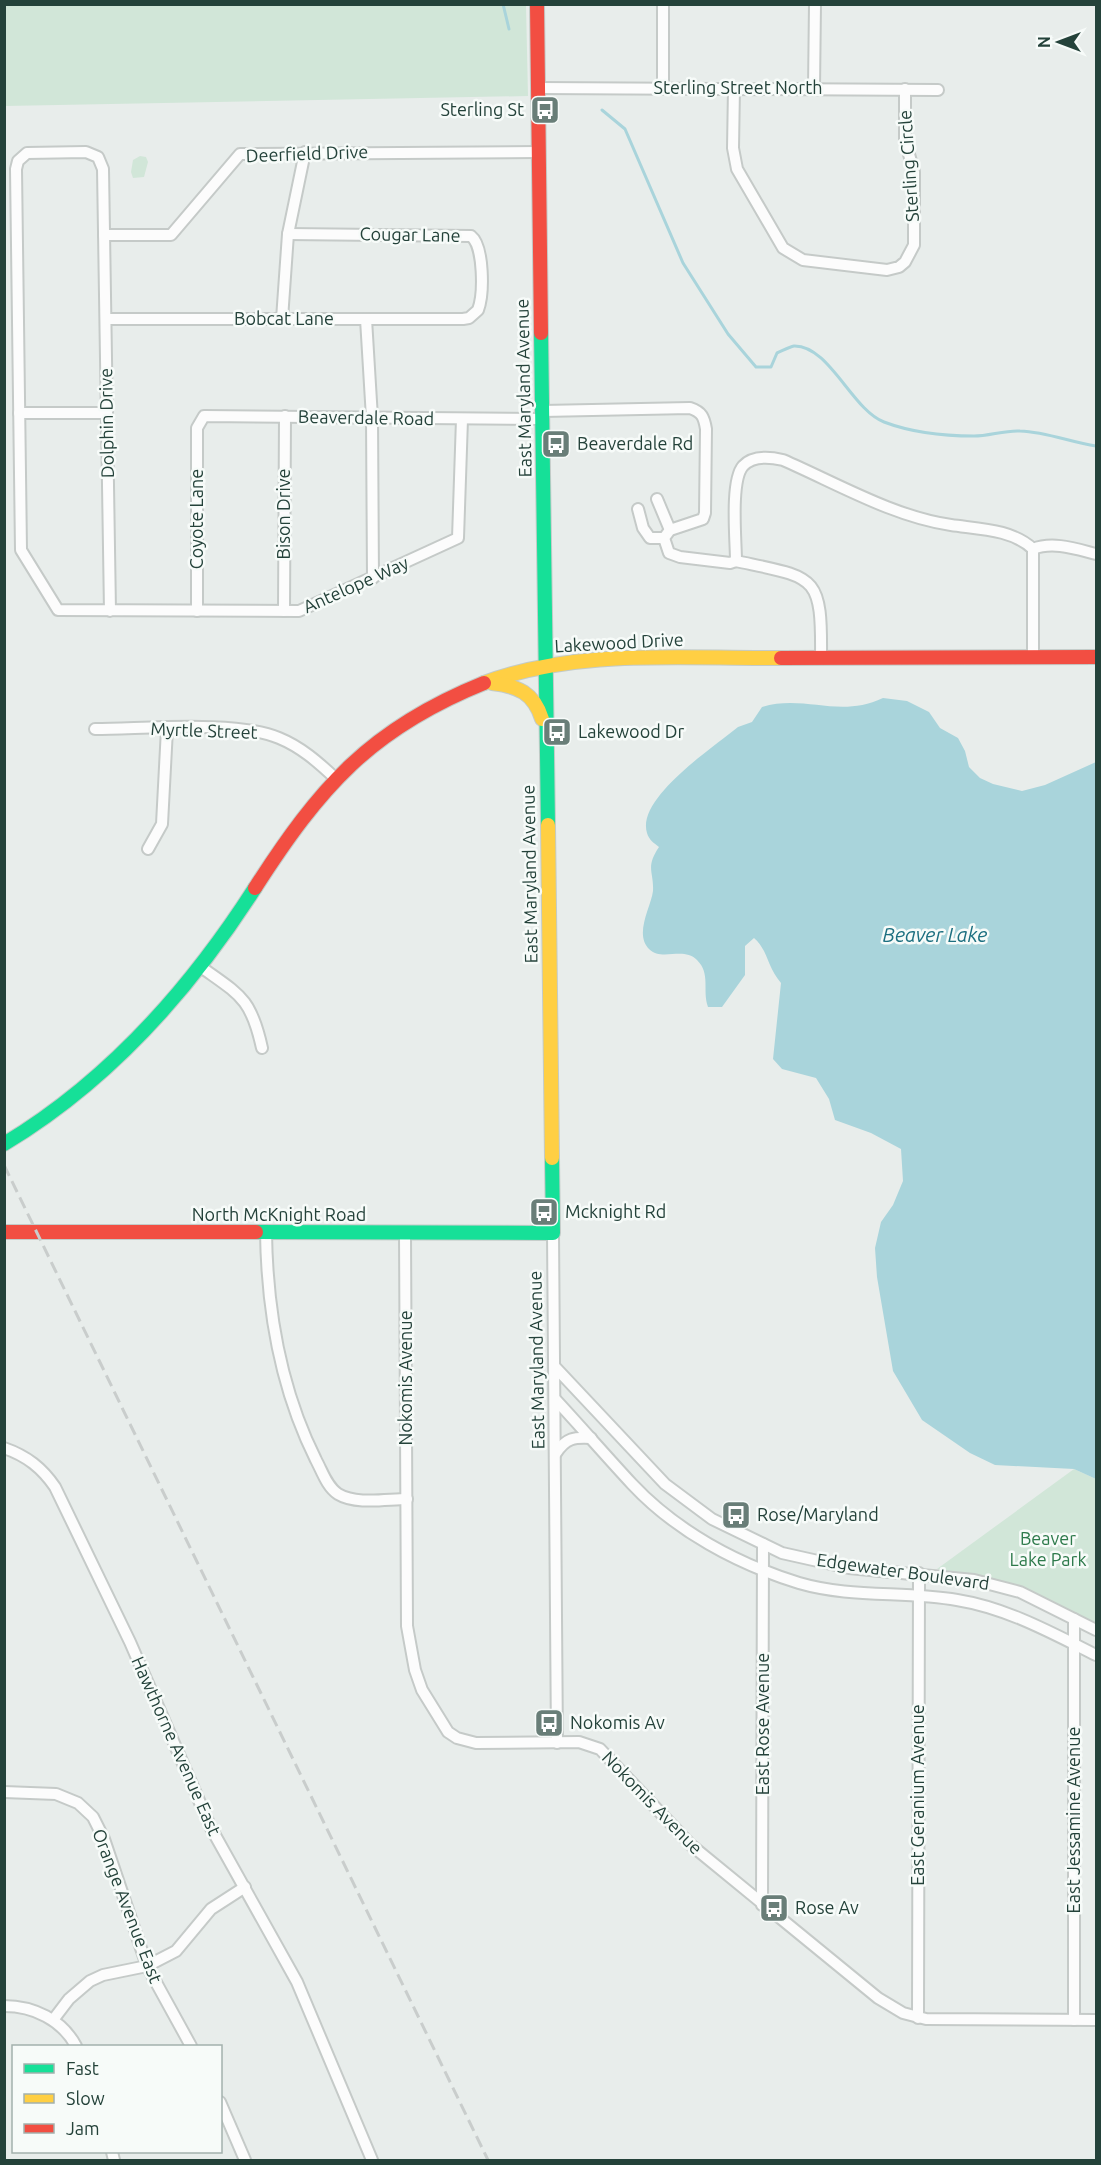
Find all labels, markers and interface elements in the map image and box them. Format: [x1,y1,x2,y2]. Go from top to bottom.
north arrow [1029,12,1089,72]
text: N [1035,36,1053,48]
street label: Sterling Street North [653,77,823,97]
bus stop icon: Sterling St [529,94,561,126]
place label: Sterling St [440,99,524,119]
street label: Sterling Circle [894,109,922,223]
street label: Deerfield Drive [245,141,369,165]
street label: Cougar Lane [359,223,461,245]
street label: East Maryland Avenue [511,299,535,478]
street label: Bobcat Lane [234,308,334,328]
street label: Dolphin Drive [95,368,117,478]
street label: Beaverdale Road [298,406,434,428]
bus stop icon: Beaverdale Rd [540,428,572,460]
place label: Beaverdale Rd [577,433,693,453]
street label: Bison Drive [273,468,293,560]
street label: Coyote Lane [186,469,206,569]
street label: Antelope Way [300,552,412,616]
street label: Lakewood Drive [554,629,684,655]
bus stop icon: Lakewood Dr [541,716,573,748]
street label: Myrtle Street [150,718,258,742]
place label: Lakewood Dr [578,721,685,741]
street label: East Maryland Avenue [517,785,541,964]
water label: Beaver Lake [883,923,987,946]
bus stop icon: Mcknight Rd [528,1196,560,1228]
place label: Mcknight Rd [565,1201,666,1221]
street label: North McKnight Road [192,1204,366,1224]
street label: East Maryland Avenue [524,1271,548,1450]
street label: Nokomis Avenue [395,1310,415,1446]
bus stop icon: Rose/Maryland [720,1499,752,1531]
place label: Rose/Maryland [757,1504,879,1524]
park label: Beaver Lake Park [1009,1528,1087,1569]
street label: Edgewater Boulevard [816,1549,991,1593]
street label: Hawthorne Avenue East [128,1653,225,1838]
street label: East Rose Avenue [752,1653,772,1795]
street label: East Geranium Avenue [907,1704,927,1886]
bus stop icon: Nokomis Av [533,1707,565,1739]
place label: Nokomis Av [570,1712,665,1732]
street label: East Jessamine Avenue [1063,1727,1083,1913]
street label: Nokomis Avenue [599,1747,707,1858]
street label: Orange Avenue East [89,1826,167,1986]
bus stop icon: Rose Av [758,1892,790,1924]
place label: Rose Av [795,1897,859,1917]
legend [12,2045,222,2153]
text: Fast [66,2058,99,2078]
text: Slow [66,2088,105,2108]
text: Jam [66,2118,100,2138]

